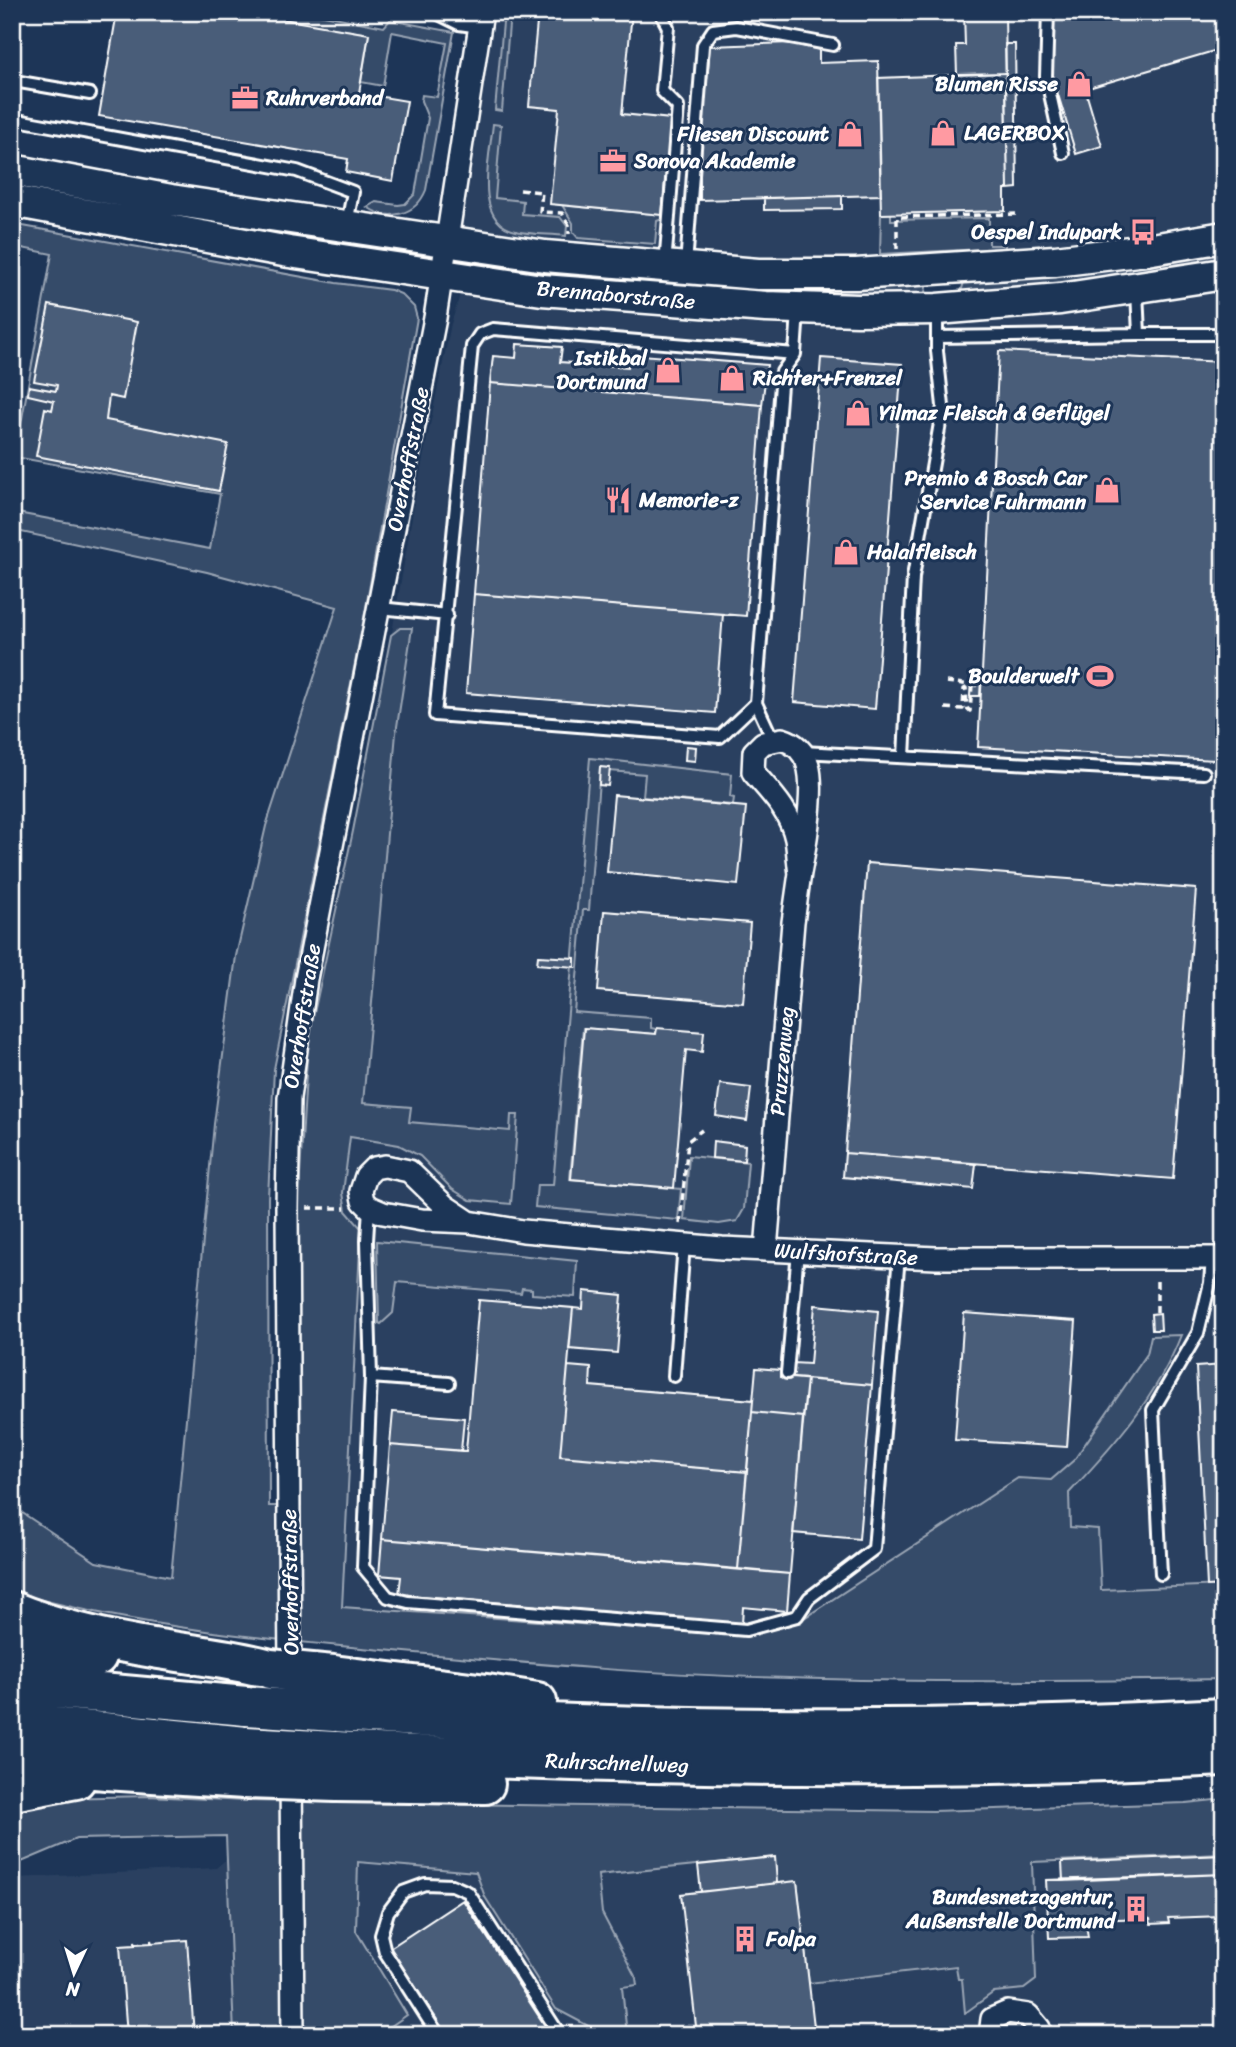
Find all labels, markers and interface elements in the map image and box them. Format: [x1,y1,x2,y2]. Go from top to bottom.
place label: Blumen Risse [935,65,1058,103]
shop icon: Blumen Risse [1064,69,1094,99]
place label: Ruhrverband [265,79,385,117]
office icon: Ruhrverband [230,83,260,113]
place label: LAGERBOX [964,114,1066,152]
place label: Fliesen Discount [676,115,830,153]
shop icon: LAGERBOX [928,118,958,148]
shop icon: Fliesen Discount [835,119,865,149]
place label: Sonova Akademie [633,142,796,180]
office icon: Sonova Akademie [598,146,628,176]
place label: Oespel Indupark [971,213,1123,251]
bus stop icon: Oespel Indupark [1128,217,1158,247]
street label: Brennaborstraße [535,269,697,321]
place label: Istikbal Dortmund [556,339,649,401]
shop icon: Istikbal Dortmund [653,355,683,385]
place label: Richter+Frenzel [752,359,903,397]
shop icon: Richter+Frenzel [717,363,747,393]
street label: Overhoffstraße [375,383,441,534]
place label: Yilmaz Fleisch & Geflügel [879,394,1111,432]
shop icon: Yilmaz Fleisch & Geflügel [843,398,873,428]
place label: Premio & Bosch Car Service Fuhrmann [905,459,1088,521]
shop icon: Premio & Bosch Car Service Fuhrmann [1092,475,1122,505]
place label: Memorie-z [638,481,740,519]
restaurant icon: Memorie-z [603,485,633,515]
place label: Halalfleisch [866,533,977,571]
shop icon: Halalfleisch [831,537,861,567]
place label: Boulderwelt [968,657,1081,695]
sports icon: Boulderwelt [1085,661,1115,691]
street label: Overhoffstraße [272,941,332,1091]
street label: Pruzzenweg [758,1005,806,1117]
street label: Wulfshofstraße [773,1231,919,1277]
street label: Overhoffstraße [270,1508,310,1655]
street label: Ruhrschnellweg [544,1742,690,1785]
place label: Bundesnetzagentur, Außenstelle Dortmund [905,1878,1117,1940]
building icon: Bundesnetzagentur, Außenstelle Dortmund [1121,1894,1151,1924]
place label: Folpa [765,1920,817,1958]
building icon: Folpa [730,1924,760,1954]
north arrow [38,1938,108,2008]
text: N [64,1972,82,2006]

